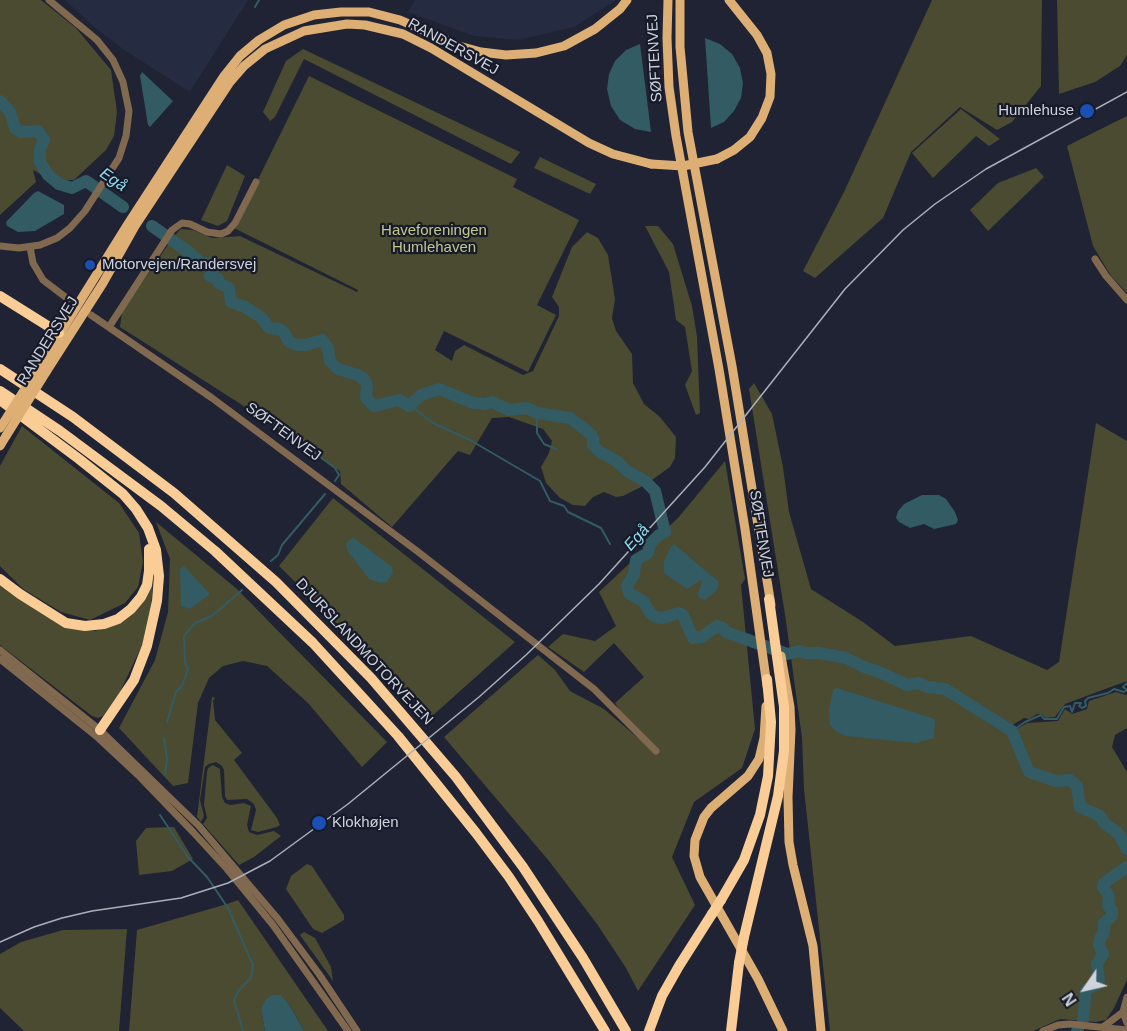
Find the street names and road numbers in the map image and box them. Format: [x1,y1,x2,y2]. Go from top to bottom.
street label: SØFTENVEJ [644,13,666,103]
street label: RANDERSVEJ [405,15,501,79]
street label: RANDERSVEJ [14,293,82,389]
street label: SØFTENVEJ [242,399,324,465]
street label: SØFTENVEJ [745,489,777,579]
street label: DJURSLANDMOTORVEJEN [291,575,437,729]

